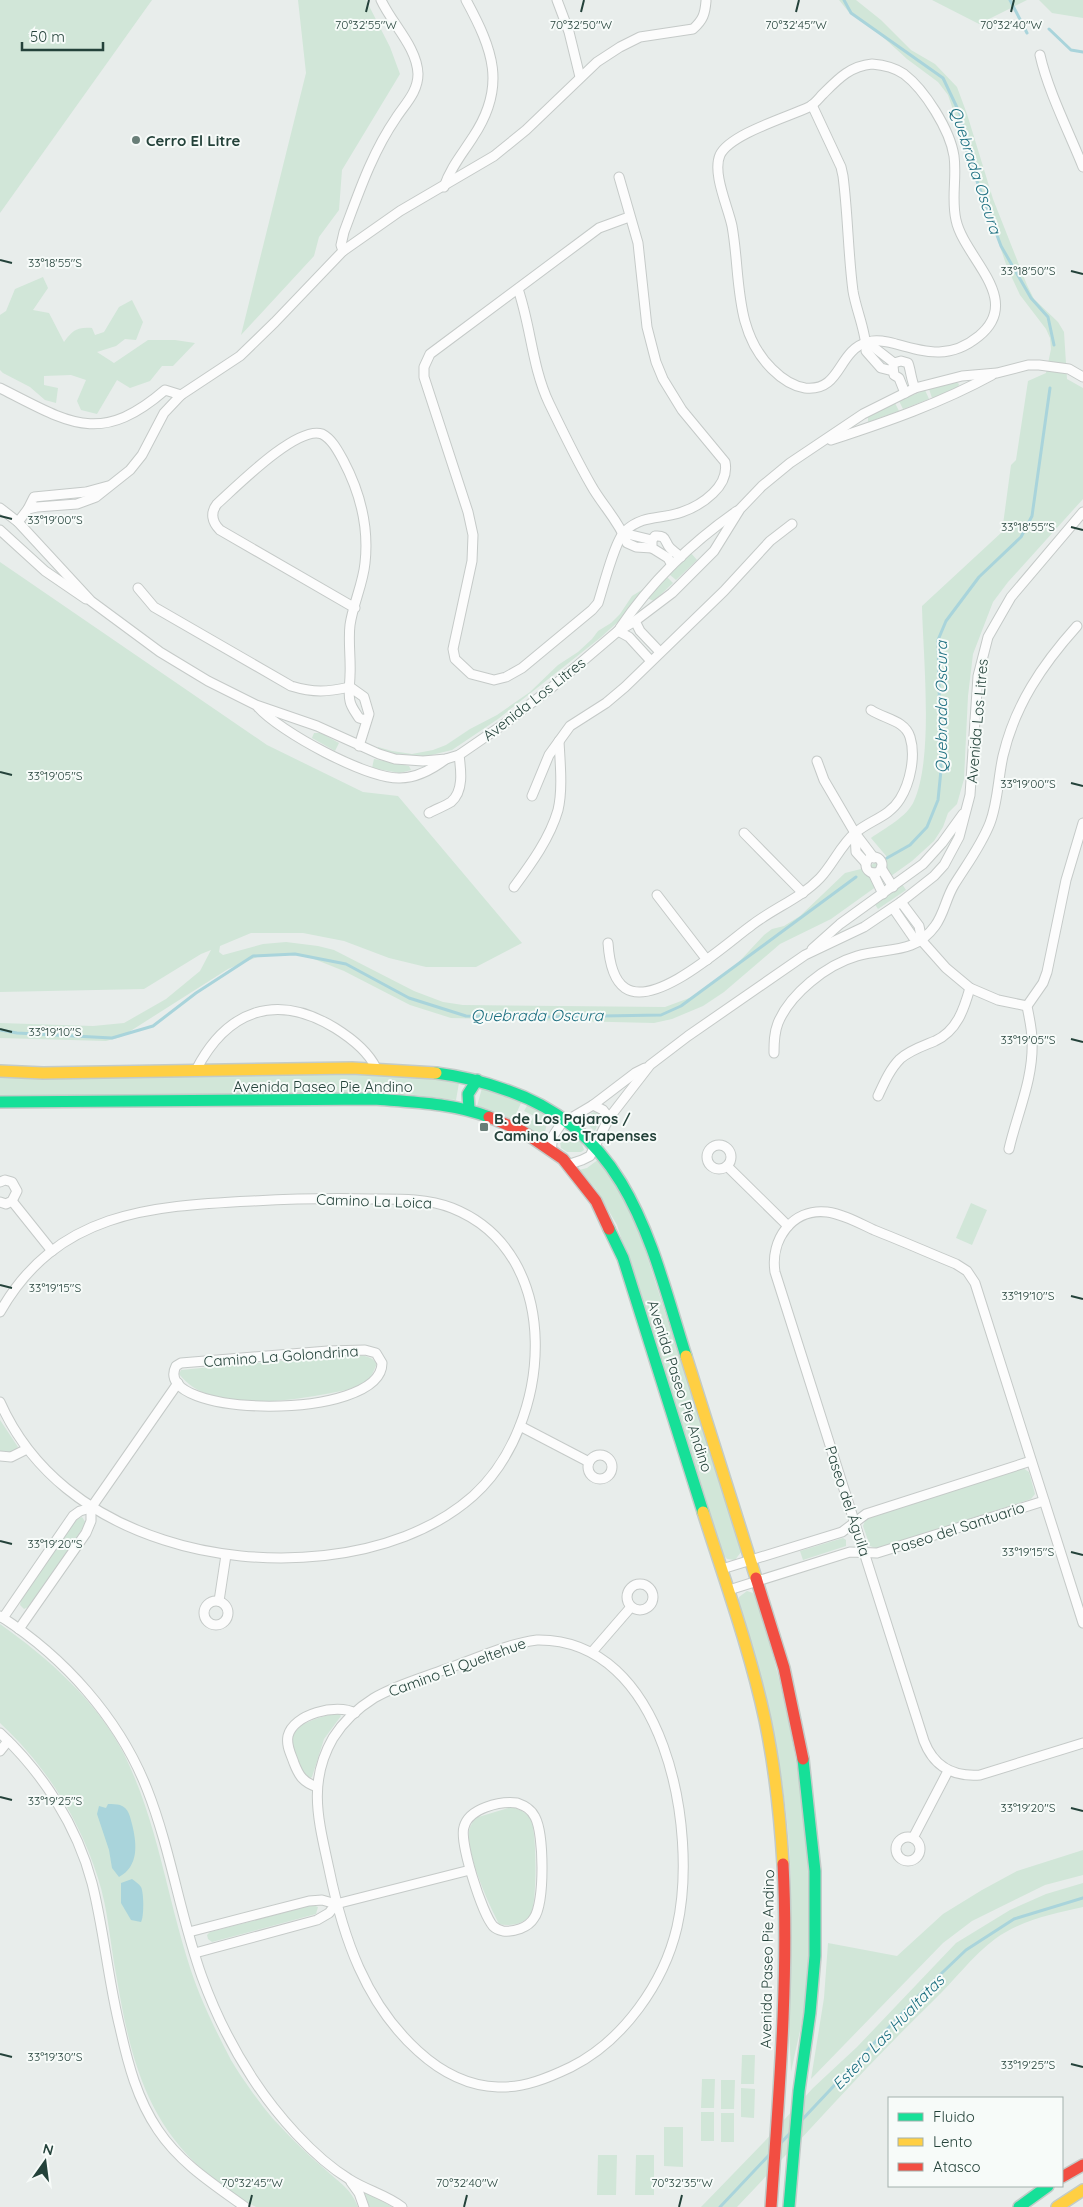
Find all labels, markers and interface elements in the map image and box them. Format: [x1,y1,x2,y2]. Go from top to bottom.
text: 70°32'55"W [335,17,397,32]
text: 70°32'50"W [550,17,613,32]
text: 70°32'45"W [765,17,827,32]
text: 70°32'40"W [980,17,1042,32]
scale bar [22,20,104,52]
text: 50 m [30,27,65,46]
water label: Quebrada Oscura [946,104,1006,237]
place label: Cerro El Litre [146,131,241,150]
marker: Cerro El Litre [130,134,142,146]
text: 33°18'55"S [28,255,82,270]
text: 33°18'50"S [1001,263,1056,278]
text: 33°19'00"S [27,512,83,527]
text: 33°18'55"S [1001,519,1055,534]
water label: Quebrada Oscura [931,639,951,773]
street label: Avenida Los Litres [479,653,589,745]
street label: Avenida Los Litres [962,658,992,784]
text: 33°19'05"S [27,768,83,783]
text: 33°19'00"S [1000,776,1056,791]
water label: Quebrada Oscura [471,1005,605,1025]
text: 33°19'10"S [29,1024,82,1039]
text: 33°19'05"S [1000,1032,1056,1047]
street label: Avenida Paseo Pie Andino [233,1077,413,1096]
place label: B. de Los Pajaros / Camino Los Trapenses [494,1109,657,1145]
marker: B. de Los Pajaros / Camino Los Trapenses [478,1121,490,1133]
street label: Camino La Loica [316,1189,432,1213]
text: 33°19'15"S [29,1280,81,1295]
text: 33°19'10"S [1002,1288,1055,1303]
street label: Avenida Paseo Pie Andino [643,1298,717,1474]
street label: Camino La Golondrina [203,1341,359,1371]
street label: Paseo del Águila [821,1443,875,1559]
street label: Paseo del Santuario [889,1498,1027,1558]
text: 33°19'20"S [27,1536,83,1551]
text: 33°19'15"S [1002,1544,1054,1559]
street label: Camino El Queltehue [386,1633,528,1701]
text: 33°19'25"S [28,1793,83,1808]
text: 33°19'20"S [1000,1800,1056,1815]
street label: Avenida Paseo Pie Andino [756,1869,778,2049]
water label: Estero Las Hualtatas [828,1969,949,2094]
text: 33°19'30"S [28,2049,83,2064]
text: 33°19'25"S [1001,2057,1056,2072]
legend [888,2097,1063,2187]
text: Fluido [933,2107,975,2126]
text: Lento [933,2132,972,2151]
north arrow [20,2137,70,2187]
text: N [41,2139,55,2159]
text: Atasco [933,2157,981,2176]
text: 70°32'45"W [221,2175,283,2190]
text: 70°32'40"W [436,2175,498,2190]
text: 70°32'35"W [651,2175,713,2190]

